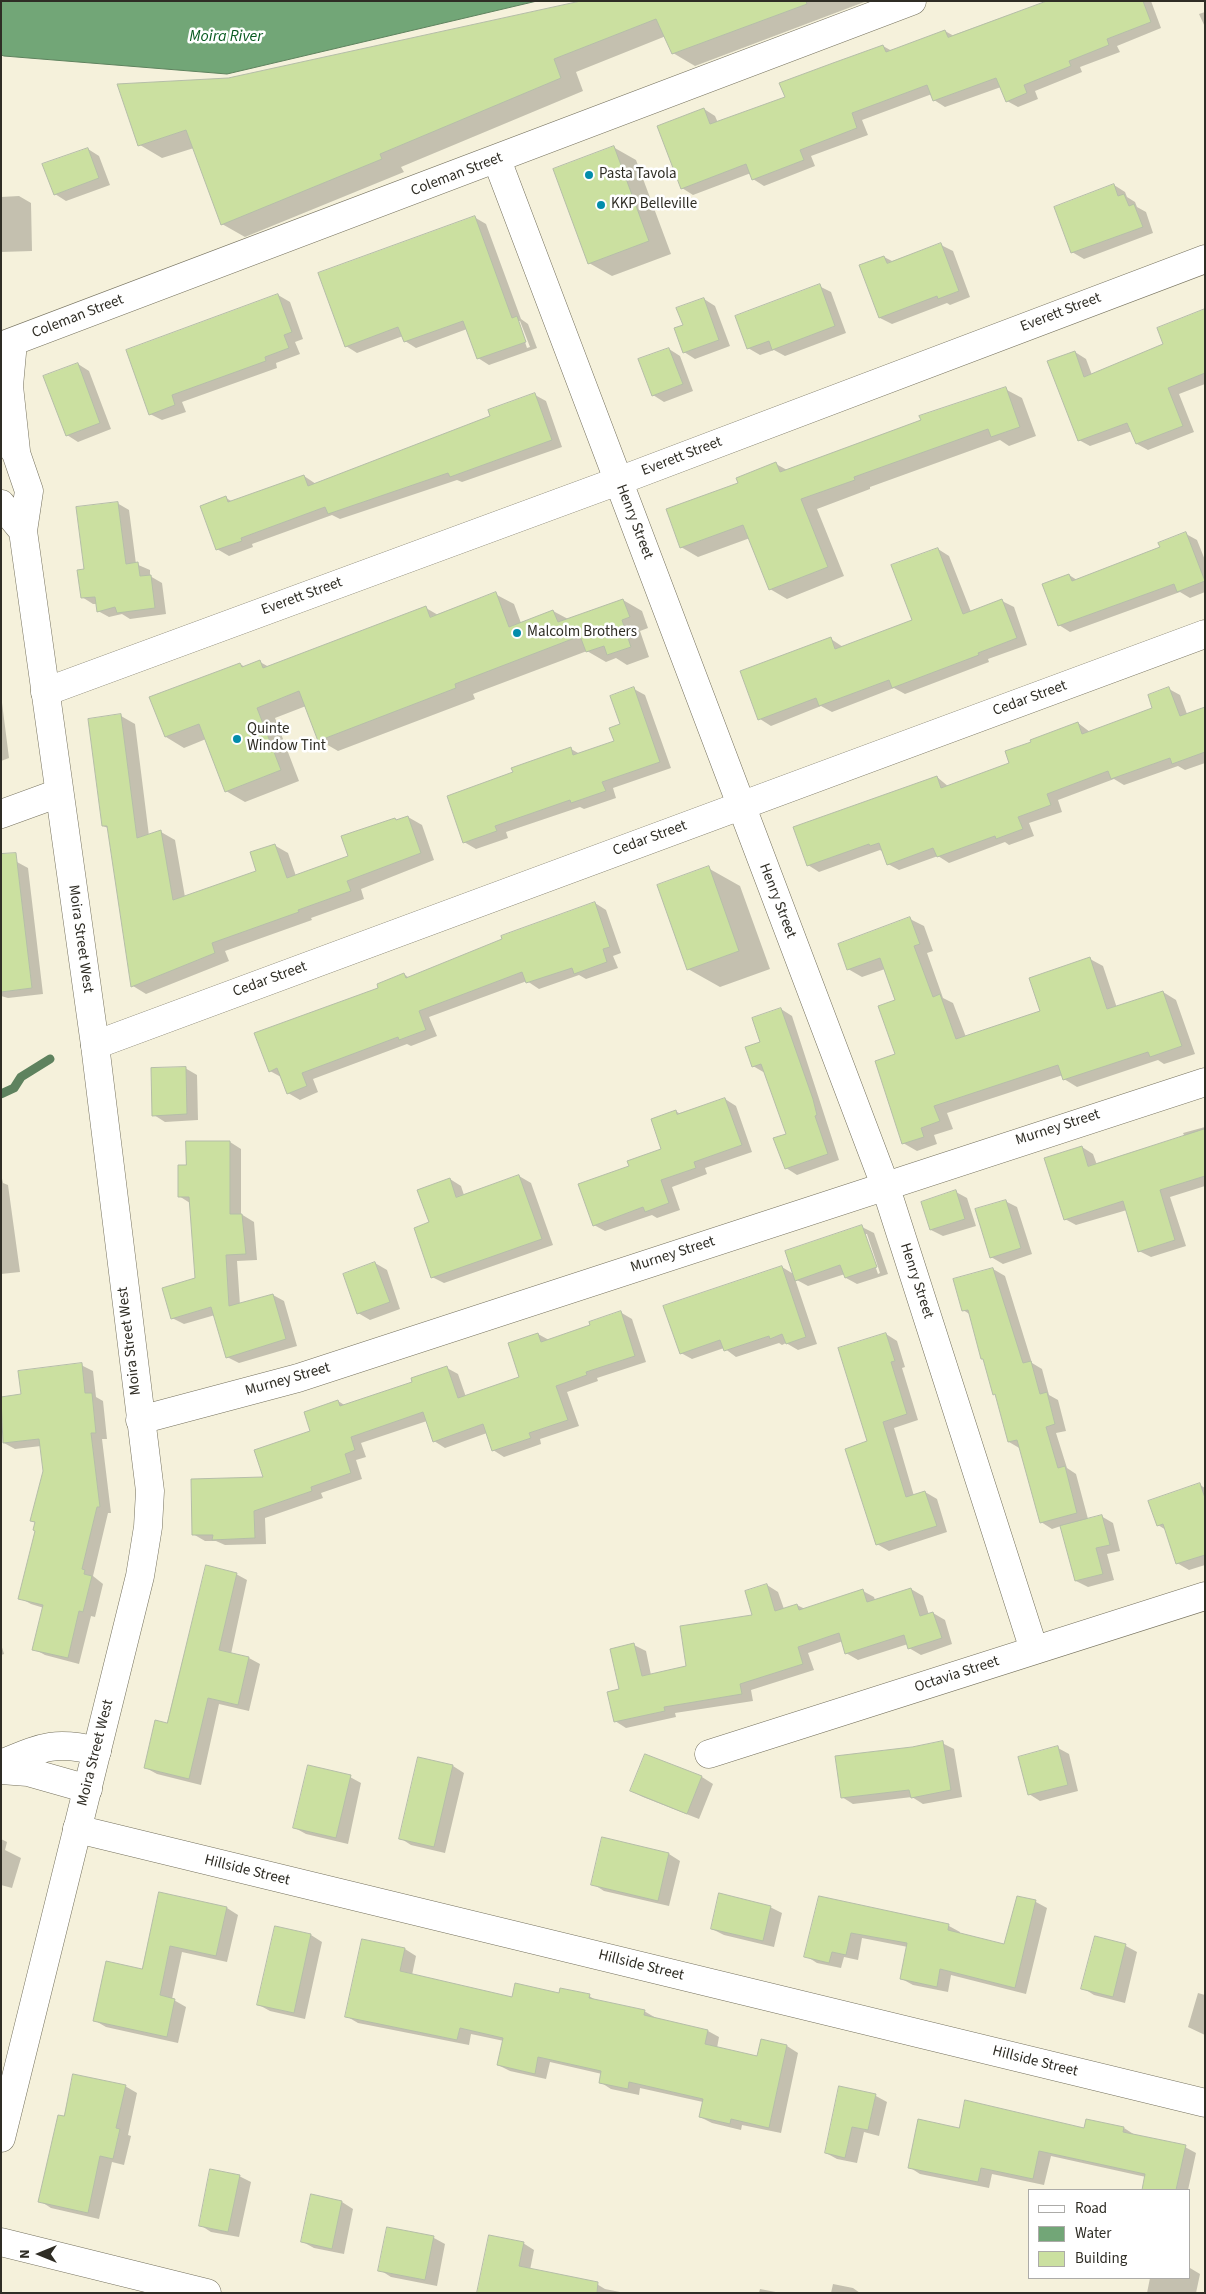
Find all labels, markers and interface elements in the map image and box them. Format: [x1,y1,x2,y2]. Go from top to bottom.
water label: Moira River [189,27,263,47]
street label: Coleman Street [409,149,505,201]
place label: Pasta Tavola [599,166,677,184]
marker: Pasta Tavola [583,169,595,181]
place label: KKP Belleville [611,196,697,214]
marker: KKP Belleville [595,199,607,211]
street label: Everett Street [1018,289,1104,337]
street label: Coleman Street [30,291,126,343]
street label: Everett Street [639,433,725,481]
street label: Henry Street [612,482,656,562]
street label: Everett Street [259,574,345,620]
place label: Malcolm Brothers [527,624,637,642]
marker: Malcolm Brothers [511,627,523,639]
street label: Cedar Street [990,677,1070,721]
place label: Quinte Window Tint [247,721,326,756]
marker: Quinte Window Tint [231,733,243,745]
street label: Cedar Street [610,817,690,861]
street label: Henry Street [755,861,799,941]
street label: Moira Street West [64,884,96,994]
street label: Cedar Street [230,958,310,1002]
street label: Murney Street [1014,1106,1102,1150]
street label: Murney Street [629,1233,717,1277]
street label: Henry Street [895,1241,937,1321]
street label: Moira Street West [114,1286,146,1396]
street label: Murney Street [243,1359,333,1401]
street label: Octavia Street [912,1653,1002,1697]
street label: Moira Street West [74,1698,118,1808]
street label: Hillside Street [202,1852,292,1890]
street label: Hillside Street [596,1947,686,1985]
street label: Hillside Street [990,2043,1080,2081]
legend [1028,2189,1191,2279]
text: Road [1075,2198,1107,2219]
text: Water [1075,2223,1111,2244]
north arrow [15,2229,65,2279]
text: Building [1075,2248,1127,2269]
text: N [15,2249,35,2259]

